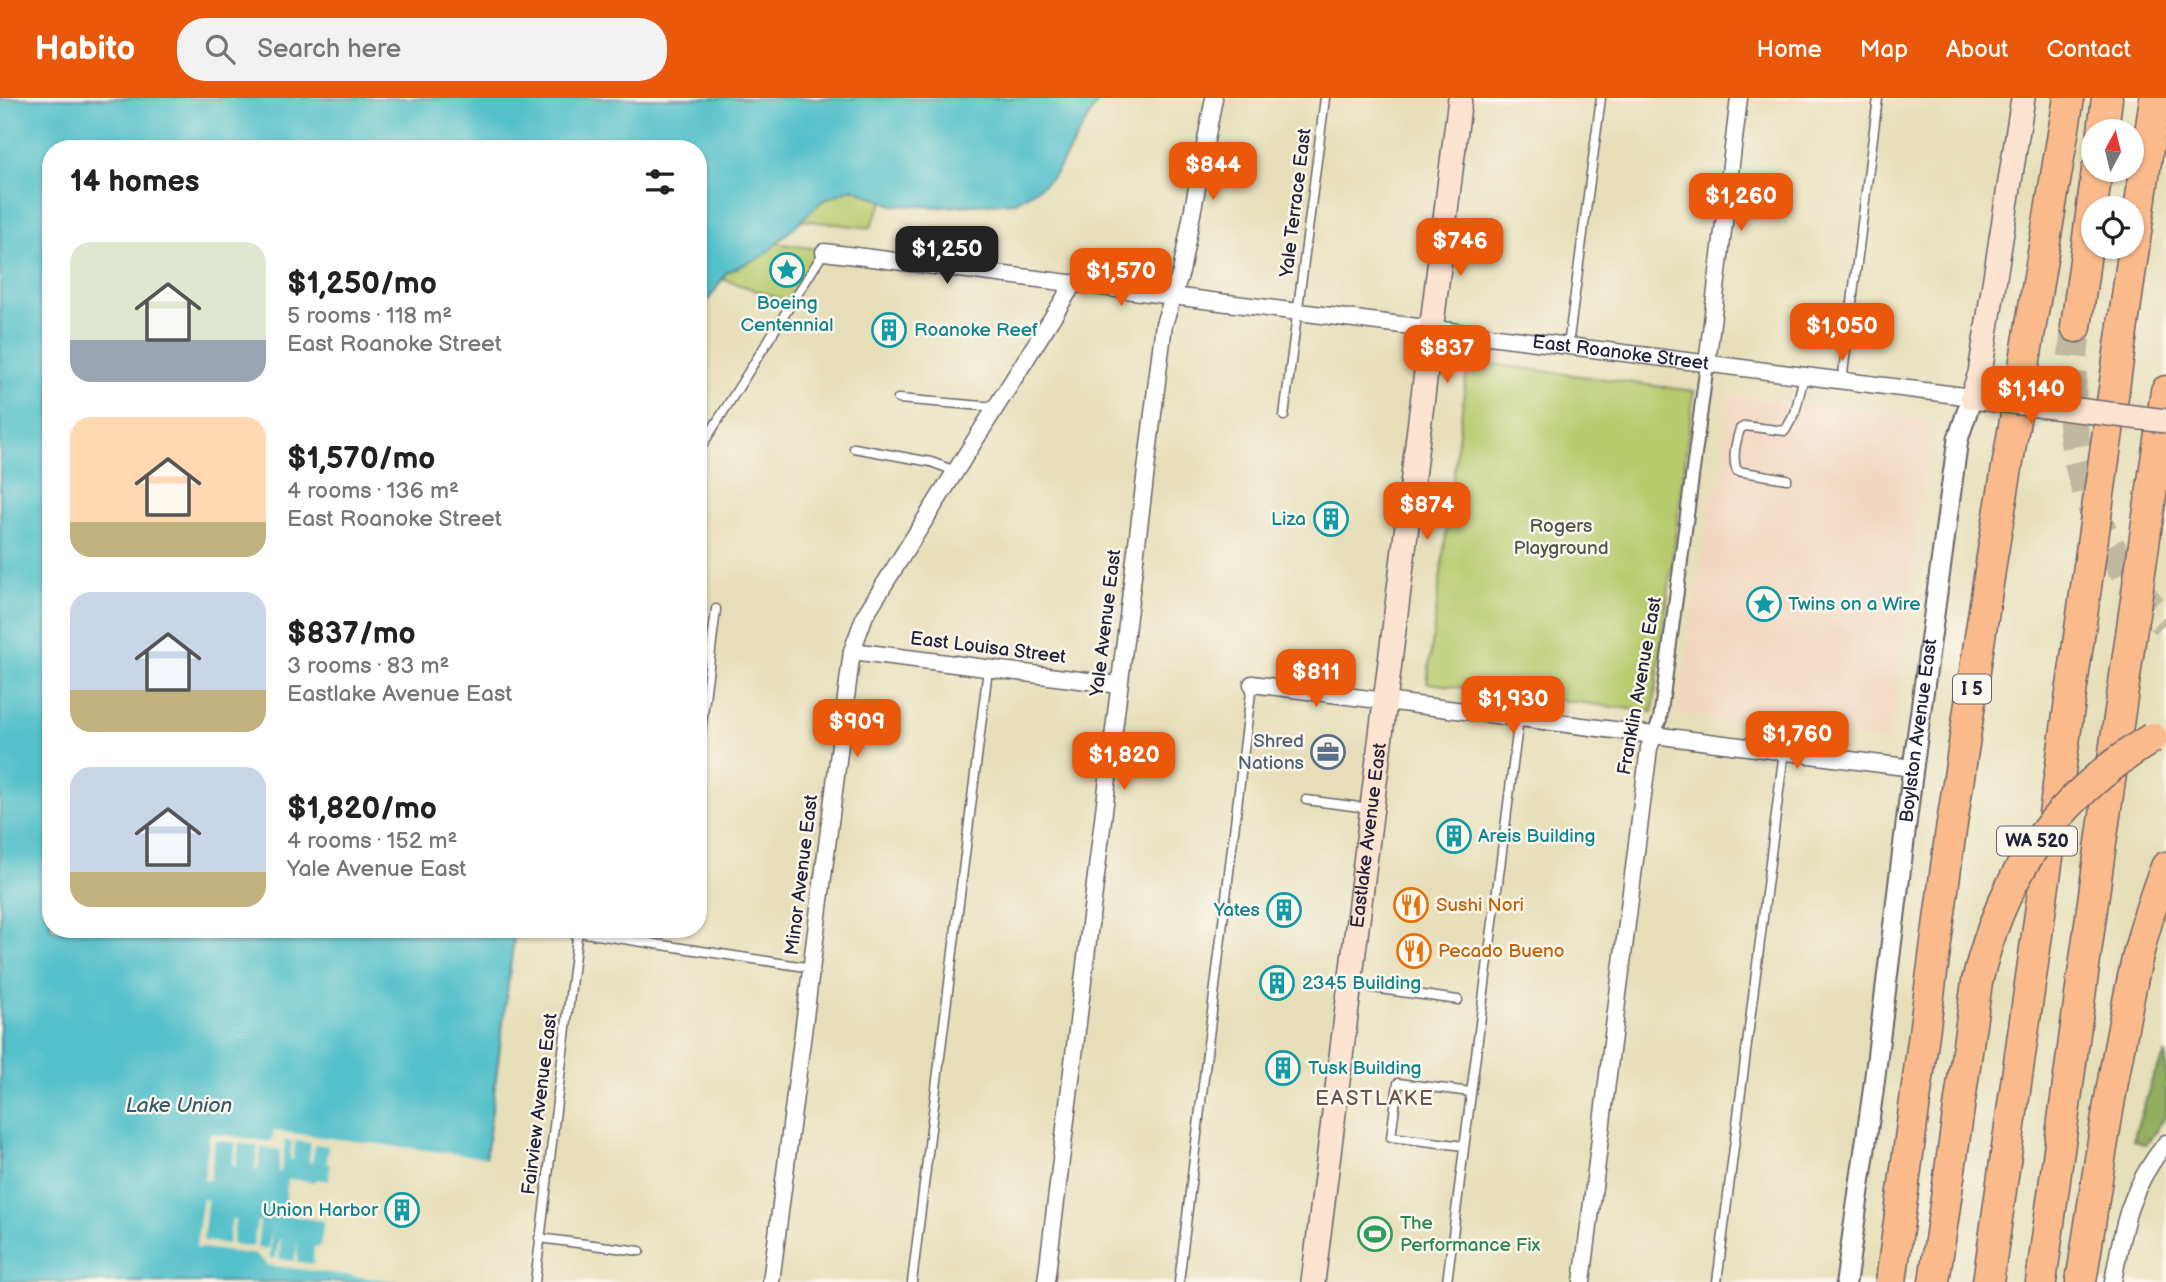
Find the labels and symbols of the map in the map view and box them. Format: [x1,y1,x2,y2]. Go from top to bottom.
north arrow [2081,119,2144,182]
street label: Yale Terrace East [1275,127,1317,280]
pin: $844 [1172,142,1254,202]
pin: $1,260 [1684,174,1798,233]
pin: $746 [1419,218,1501,278]
pin: $1,250 [890,226,1004,286]
pin: $1,570 [1064,248,1178,308]
place icon: Boeing Centennial [768,251,806,289]
place label: Boeing Centennial [741,292,833,337]
pin: $1,050 [1785,303,1899,363]
building icon: Roanoke Reef [870,311,908,349]
place label: Roanoke Reef [914,319,1038,342]
pin: $837 [1406,326,1488,385]
street label: East Roanoke Street [1531,330,1710,375]
pin: $1,140 [1974,366,2088,426]
pin: $874 [1386,482,1468,542]
building icon: Liza [1312,500,1350,538]
place label: Liza [1271,508,1306,531]
park label: Rogers Playground [1513,515,1609,560]
street label: Yale Avenue East [1085,548,1126,699]
place icon: Twins on a Wire [1745,585,1783,623]
place label: Twins on a Wire [1788,593,1921,616]
street label: Franklin Avenue East [1613,595,1667,777]
street label: East Louisa Street [909,627,1067,669]
street label: Boylston Avenue East [1895,637,1942,824]
pin: $811 [1275,650,1357,709]
road number: I 5 [1953,674,1991,704]
pin: $1,930 [1456,676,1570,736]
pin: $909 [816,700,898,759]
pin: $1,760 [1740,712,1854,771]
place label: Shred Nations [1238,730,1304,775]
pin: $1,820 [1067,732,1181,792]
office icon: Shred Nations [1309,733,1347,771]
street label: Eastlake Avenue East [1346,741,1391,929]
street label: Minor Avenue East [781,793,823,957]
building icon: Areis Building [1435,817,1473,855]
place label: Areis Building [1478,825,1596,848]
road number: WA 520 [1997,826,2077,856]
restaurant icon: Sushi Nori [1392,886,1430,924]
building icon: Yates [1265,891,1303,929]
place label: Sushi Nori [1436,894,1524,917]
place label: Yates [1213,899,1260,922]
restaurant icon: Pecado Bueno [1395,932,1433,970]
place label: Pecado Bueno [1438,940,1565,963]
building icon: 2345 Building [1258,964,1296,1002]
place label: 2345 Building [1302,972,1421,995]
street label: Fairview Avenue East [517,1012,563,1196]
building icon: Tusk Building [1264,1049,1302,1087]
place label: Tusk Building [1308,1057,1422,1080]
district label: EASTLAKE [1315,1086,1435,1111]
water label: Lake Union [126,1093,232,1118]
building icon: Union Harbor [383,1191,421,1229]
place label: Union Harbor [262,1199,379,1222]
place label: The Performance Fix [1400,1212,1541,1257]
sports icon: The Performance Fix [1356,1215,1394,1253]

